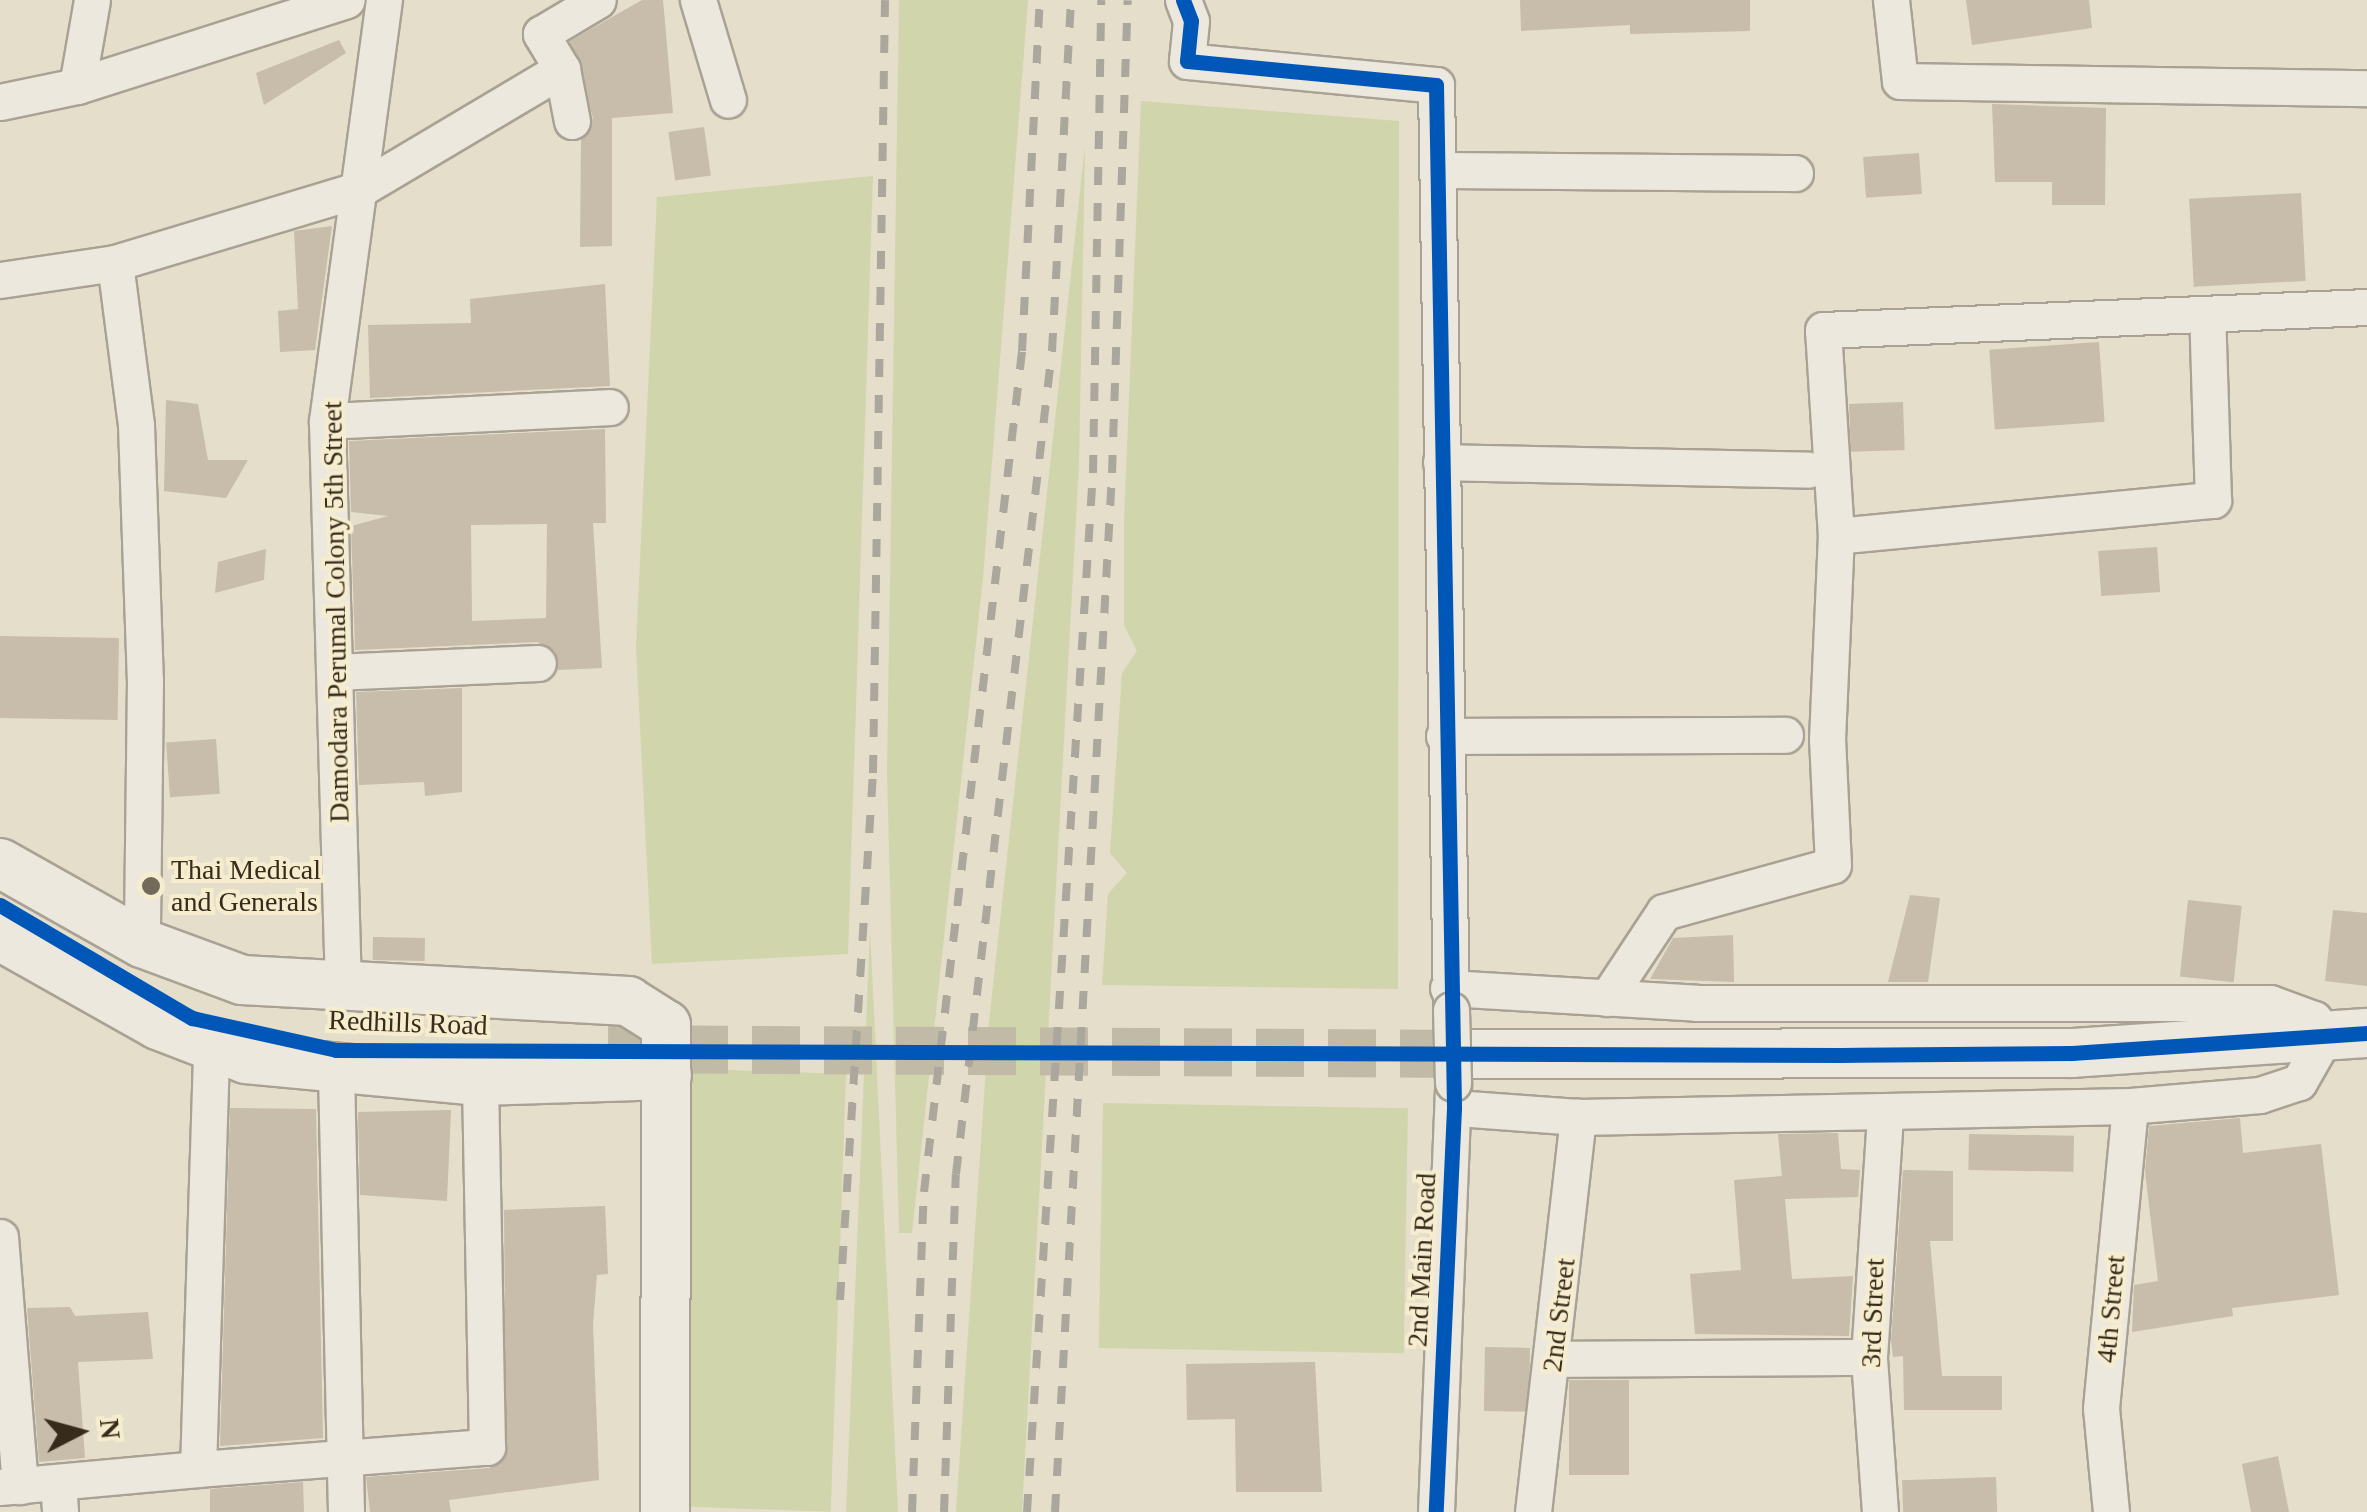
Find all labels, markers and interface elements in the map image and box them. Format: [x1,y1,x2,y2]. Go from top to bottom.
street label: Damodara Perumal Colony 5th Street [316,401,356,823]
place label: Thai Medical and Generals [171,853,321,919]
marker: Thai Medical and Generals [140,875,162,897]
street label: Redhills Road [328,1003,488,1043]
street label: 2nd Main Road [1401,1172,1443,1348]
street label: 4th Street [2090,1254,2132,1364]
street label: 2nd Street [1535,1256,1583,1374]
street label: 3rd Street [1854,1258,1892,1368]
north arrow [30,1382,130,1482]
text: N [94,1417,127,1440]

